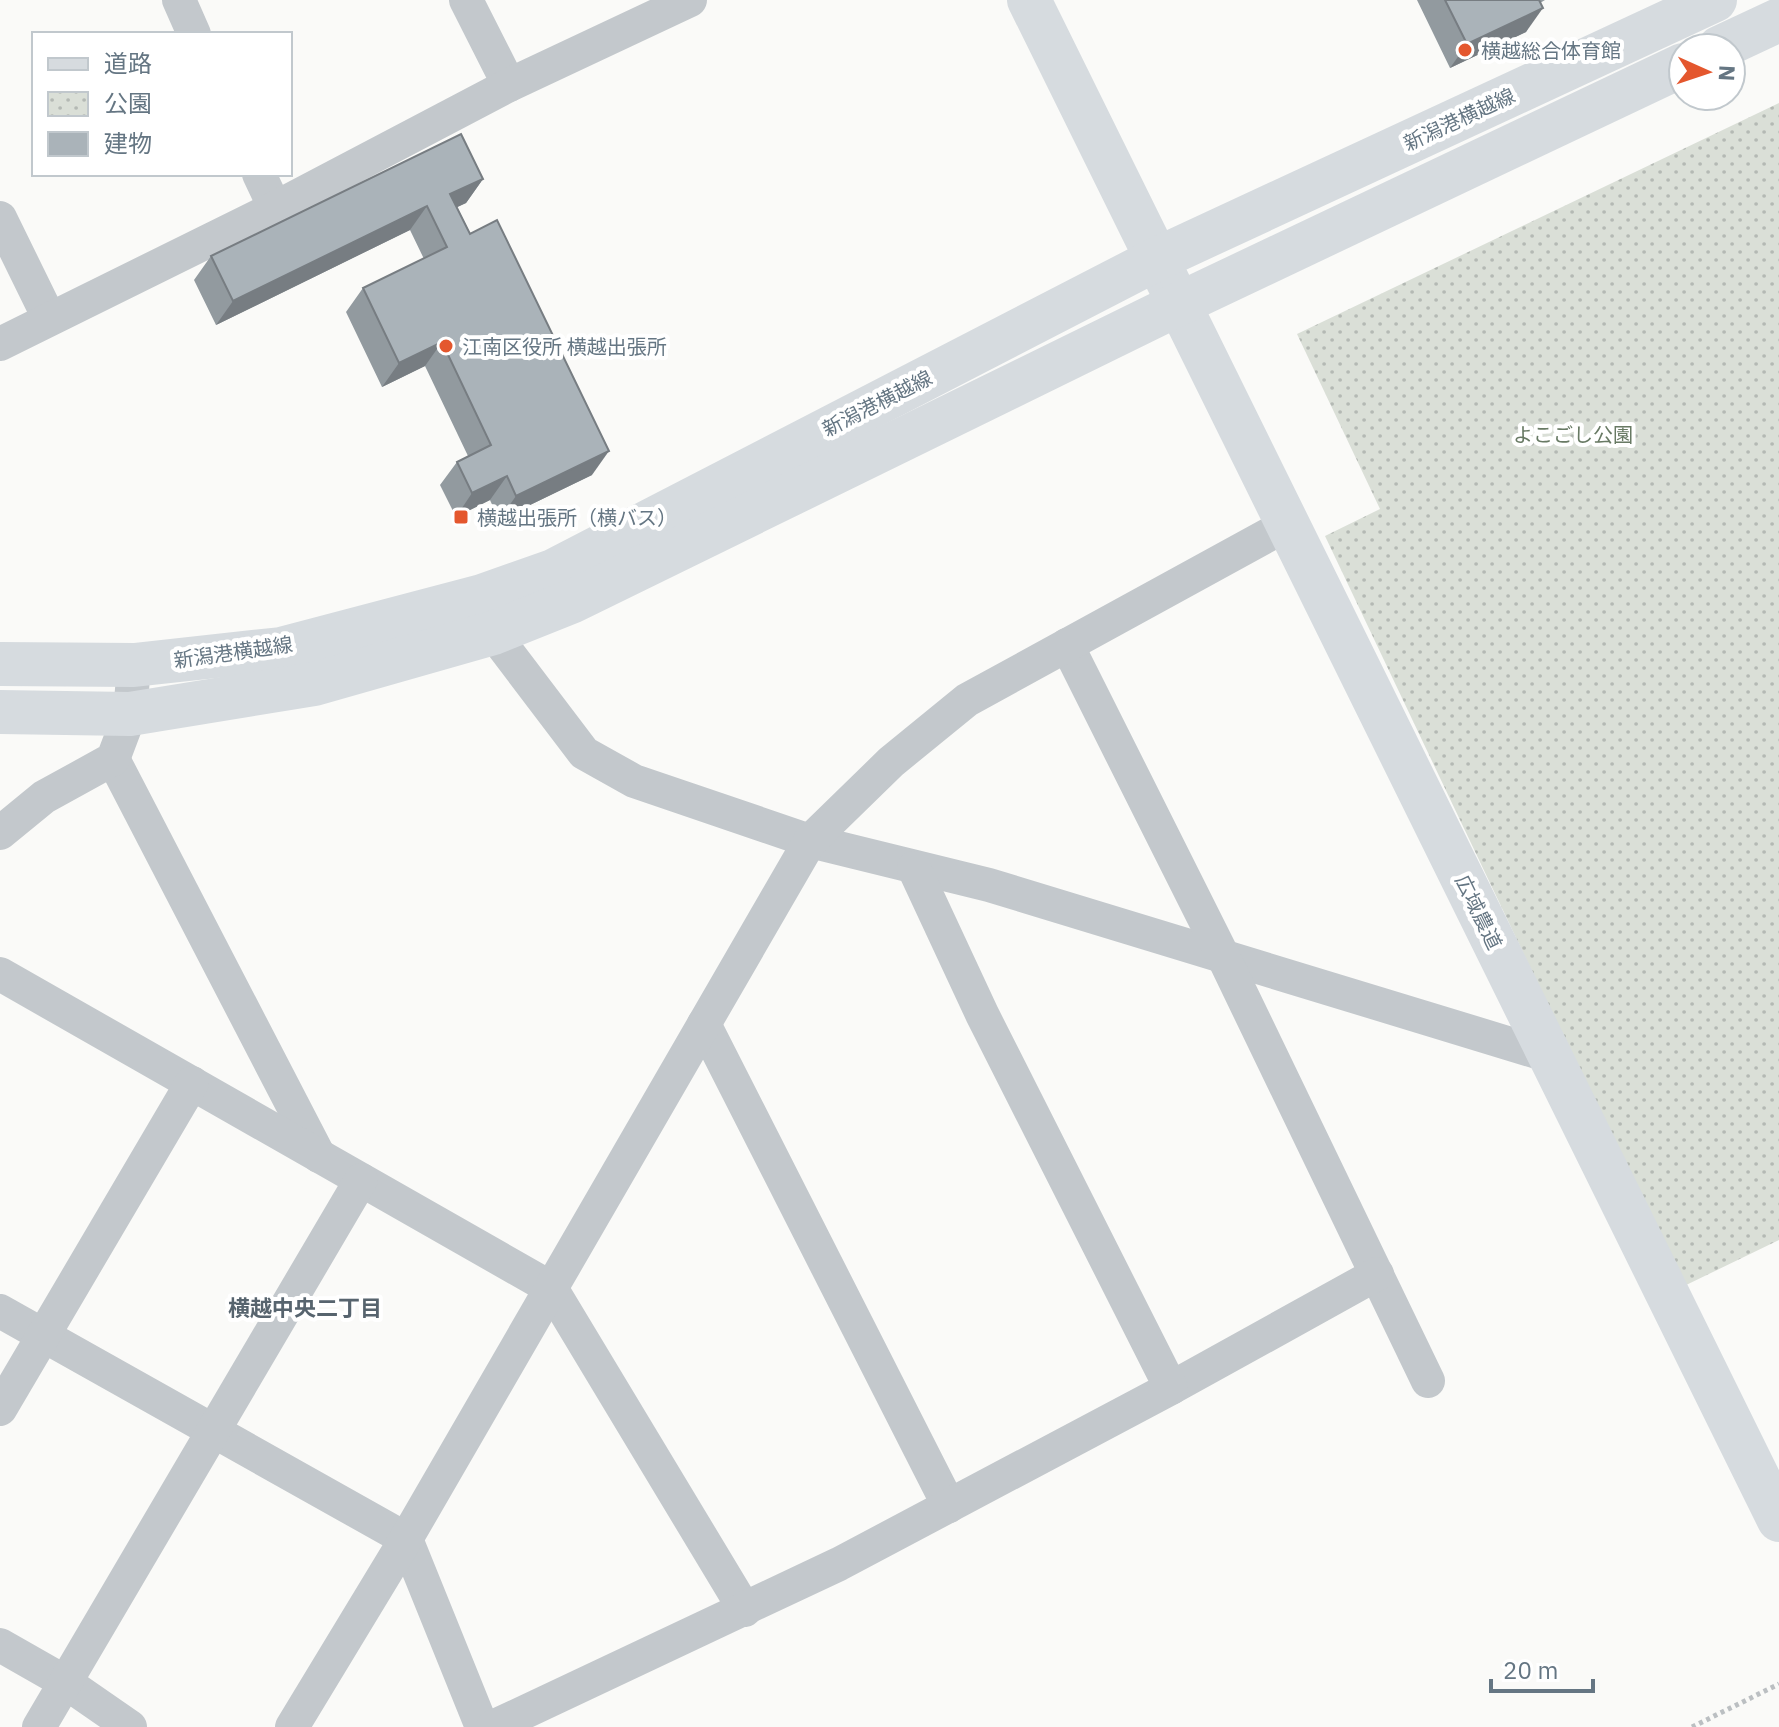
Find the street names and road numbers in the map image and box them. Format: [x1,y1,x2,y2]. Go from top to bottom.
street label: 新潟港横越線 [1399,81,1519,157]
street label: 新潟港横越線 [817,364,937,442]
street label: 新潟港横越線 [172,630,294,674]
street label: 広域農道 [1449,870,1509,954]

